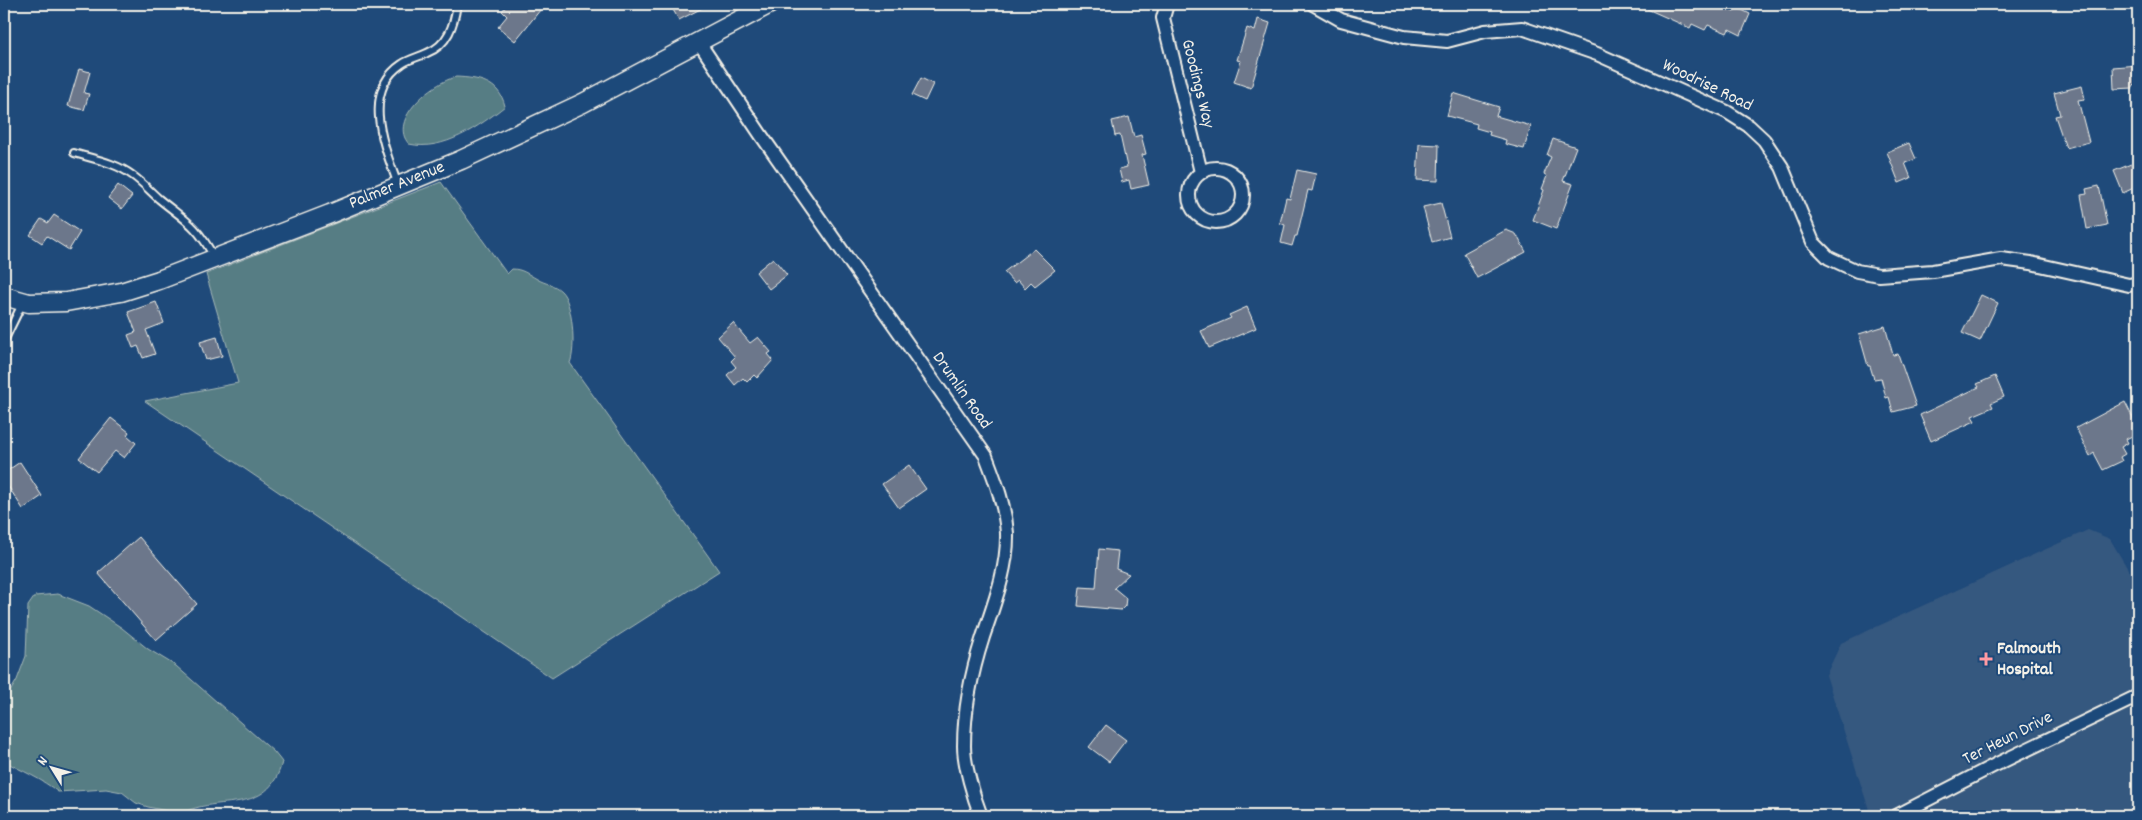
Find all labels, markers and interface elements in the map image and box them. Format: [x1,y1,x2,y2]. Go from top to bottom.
street label: Goodings Way [1174,37,1220,132]
street label: Woodrise Road [1657,53,1757,119]
street label: Palmer Avenue [345,155,449,217]
street label: Drumlin Road [925,347,997,435]
place label: Falmouth Hospital [1997,637,2061,683]
marker: Falmouth Hospital [1979,652,1993,666]
street label: Ter Heun Drive [1959,706,2057,772]
north arrow [28,742,78,792]
text: N [33,753,53,770]

